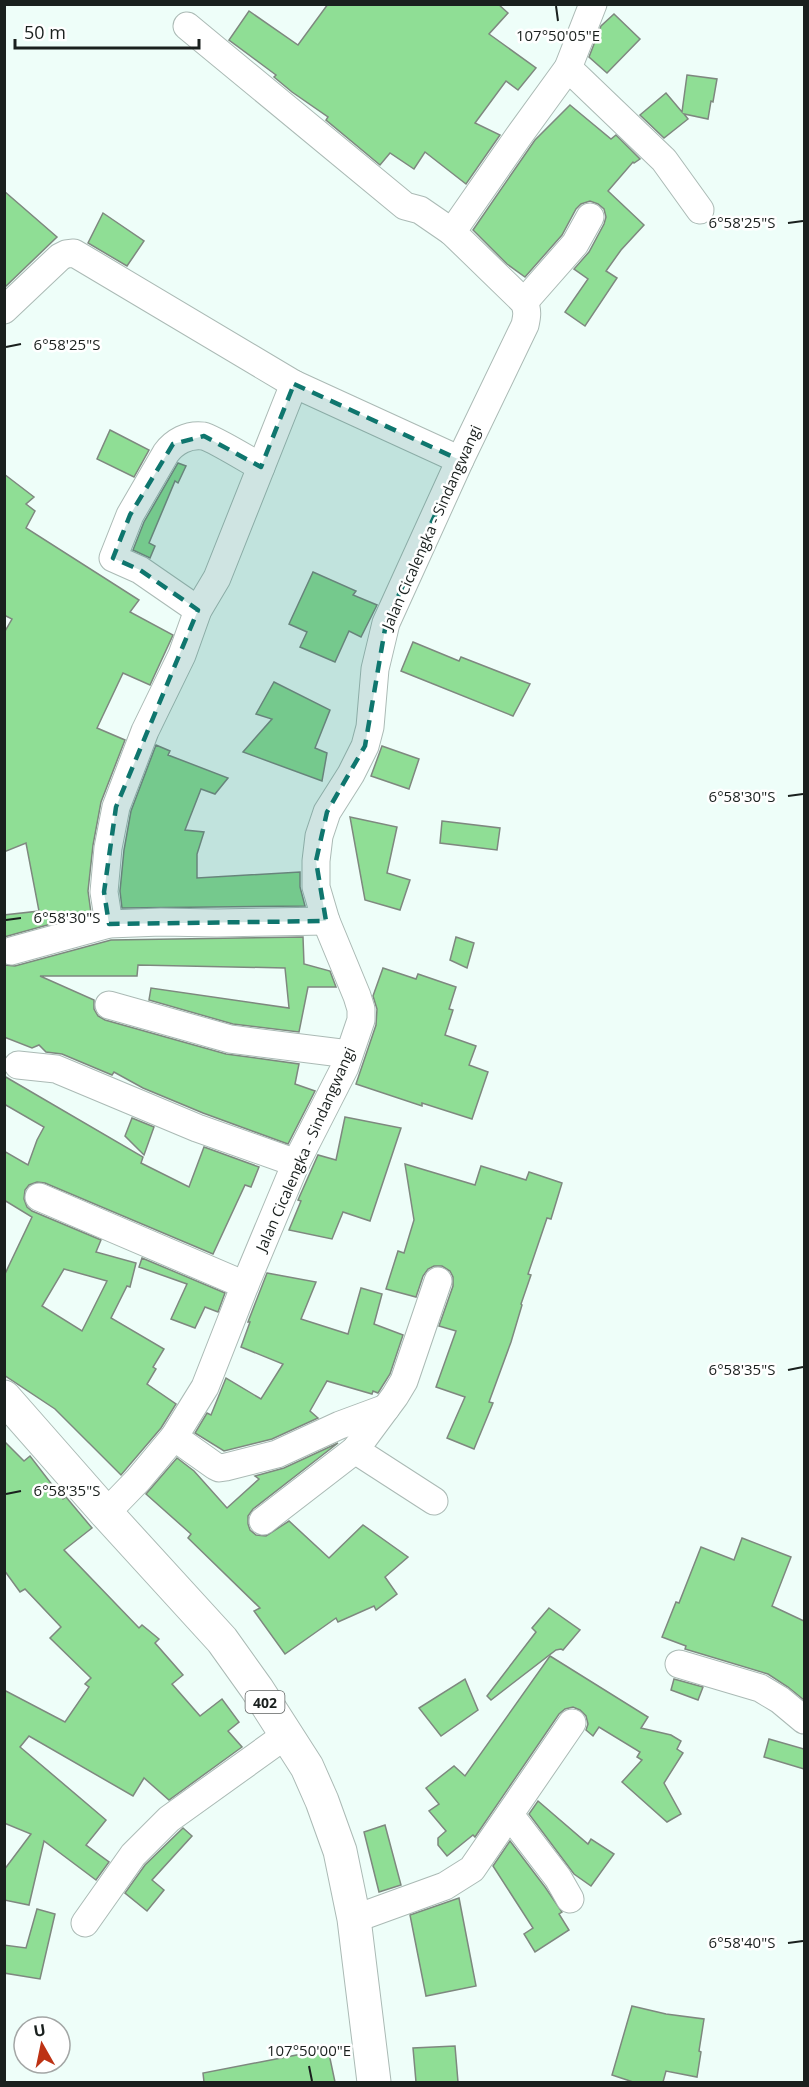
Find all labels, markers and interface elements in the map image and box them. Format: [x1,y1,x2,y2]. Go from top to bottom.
scale bar [15,12,200,50]
text: 50 m [24,20,66,44]
text: 107°50'05"E [516,25,600,45]
text: 6°58'25"S [709,212,775,232]
text: 6°58'25"S [34,334,100,354]
street label: Jalan Cicalengka - Sindangwangi [376,422,485,634]
text: 6°58'30"S [709,786,775,806]
text: 6°58'30"S [34,907,100,927]
street label: Jalan Cicalengka - Sindangwangi [250,1044,359,1256]
text: 6°58'35"S [709,1359,775,1379]
text: 6°58'35"S [34,1480,100,1500]
road number: 402 [246,1691,284,1713]
text: 6°58'40"S [709,1932,775,1952]
north arrow [12,2015,72,2075]
text: U [32,2018,47,2042]
text: 107°50'00"E [267,2040,351,2060]

